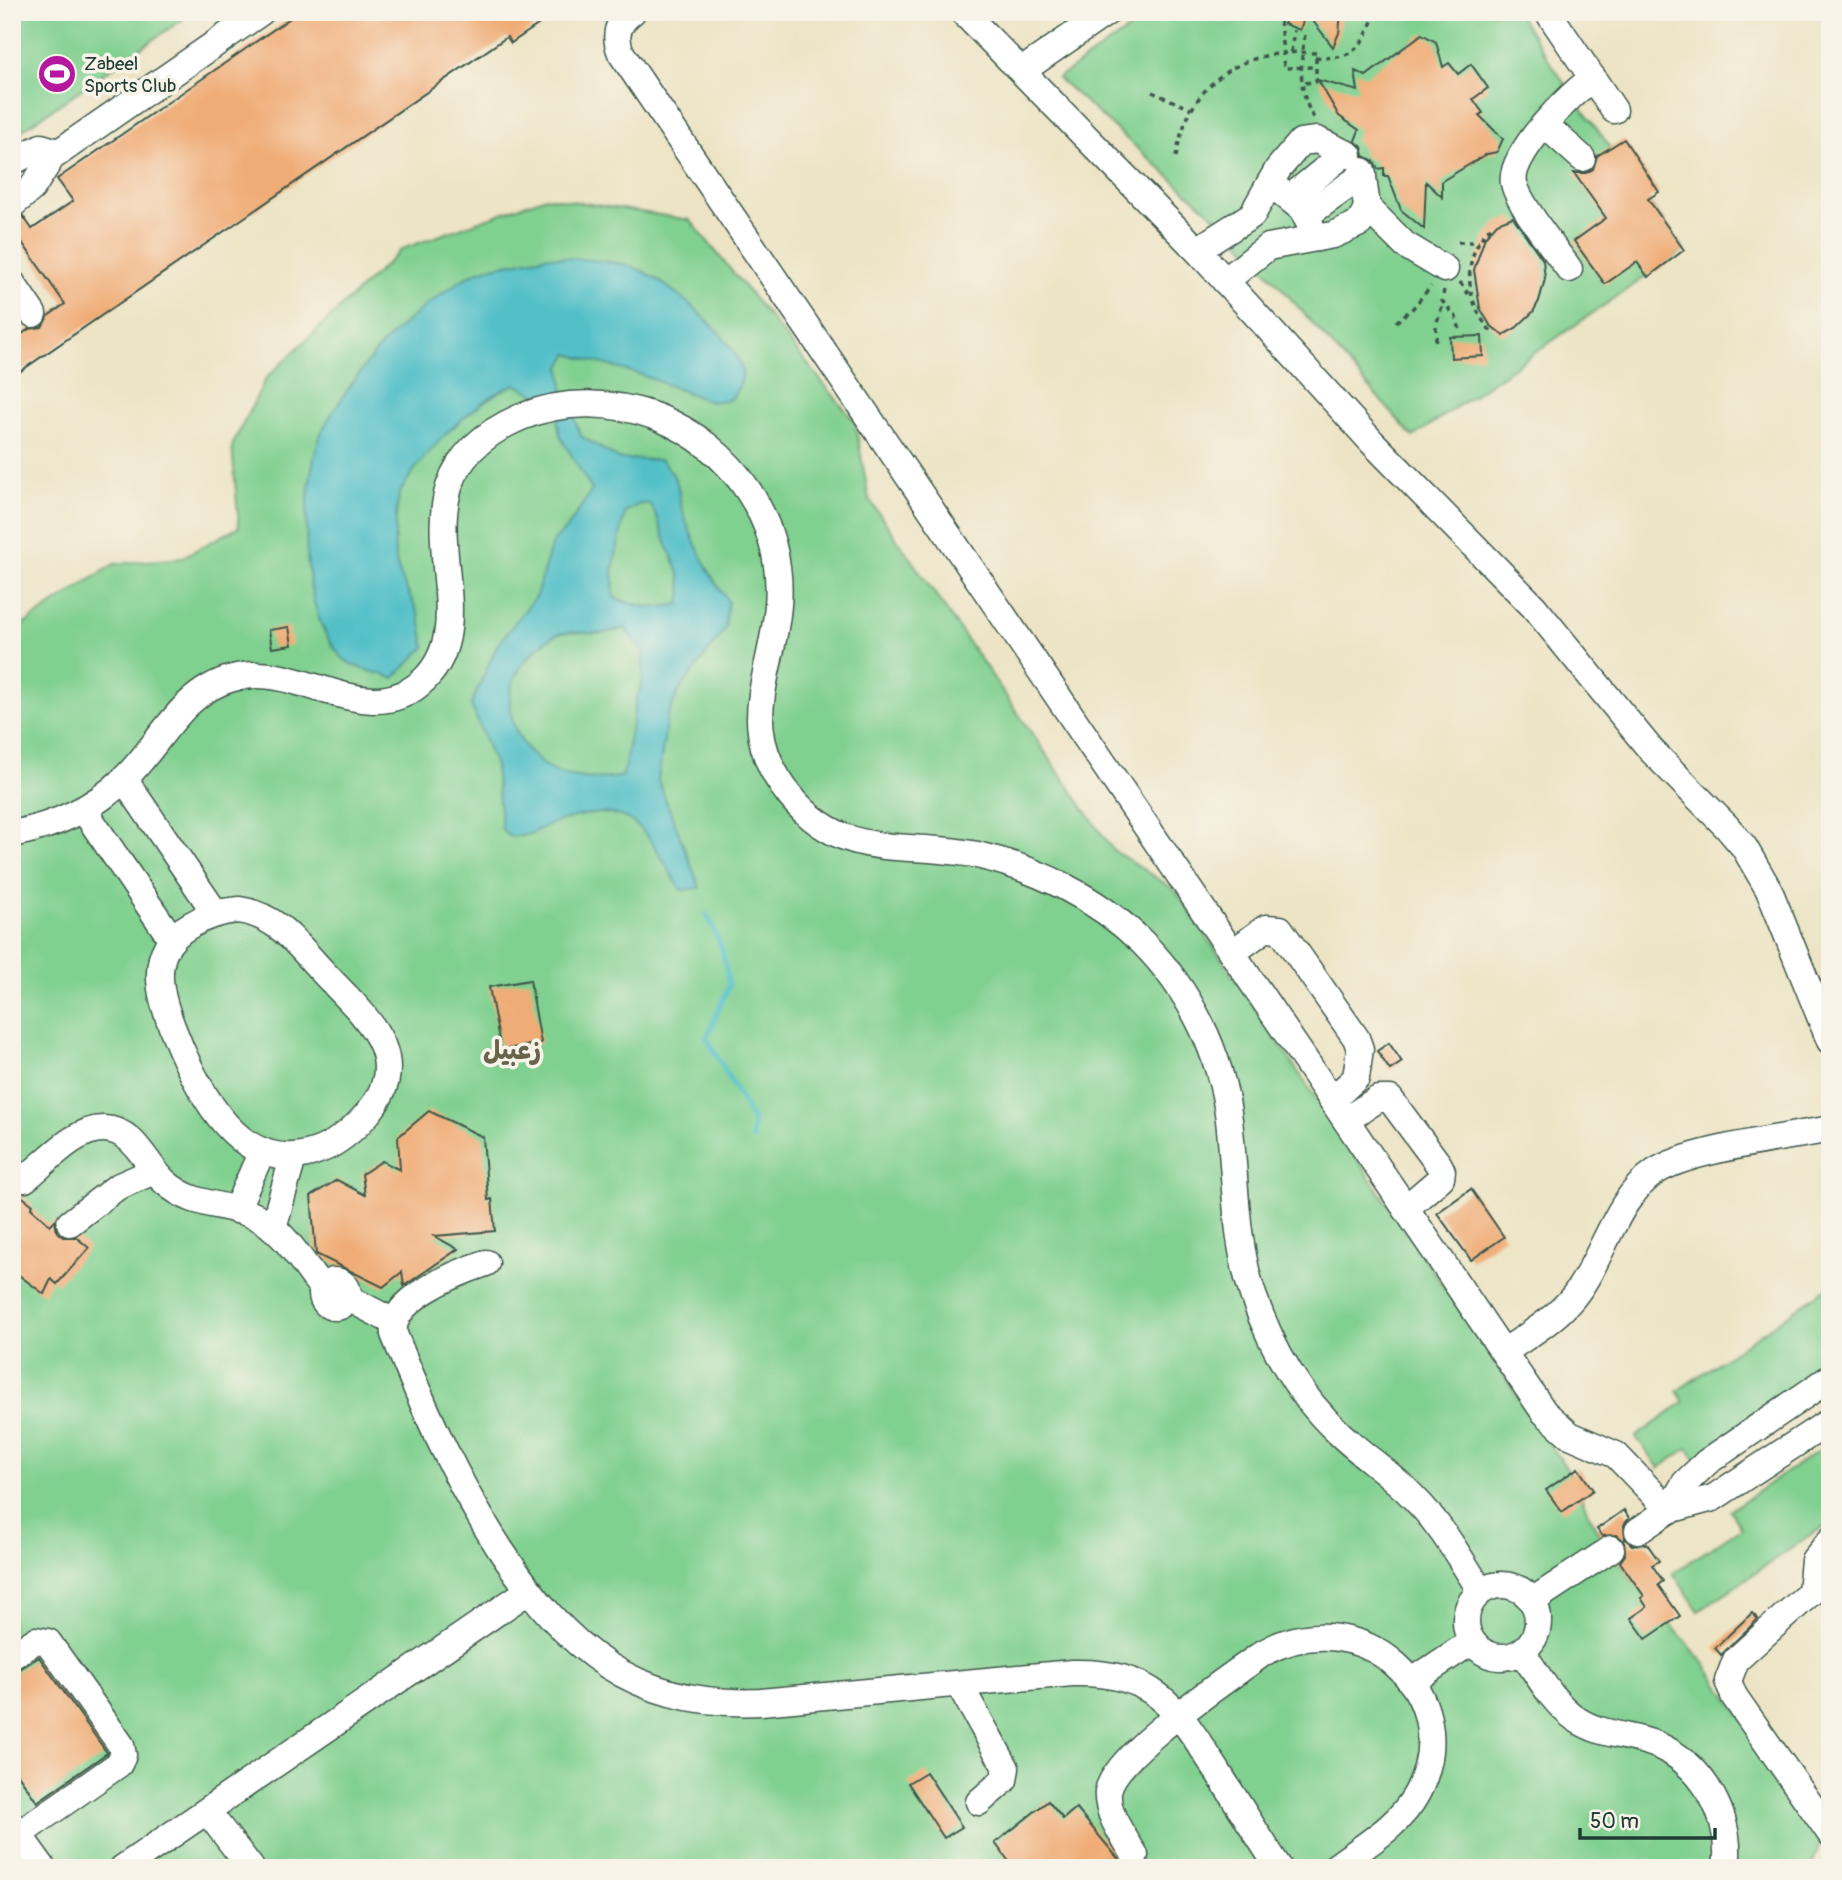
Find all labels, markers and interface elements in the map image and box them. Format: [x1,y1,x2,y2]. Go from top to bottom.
place label: Zabeel Sports Club [84,52,176,98]
sports icon: Zabeel Sports Club [36,53,78,95]
district label: زعبيل [483,1035,541,1067]
scale bar [1580,1796,1714,1840]
text: 50 m [1590,1808,1639,1835]

